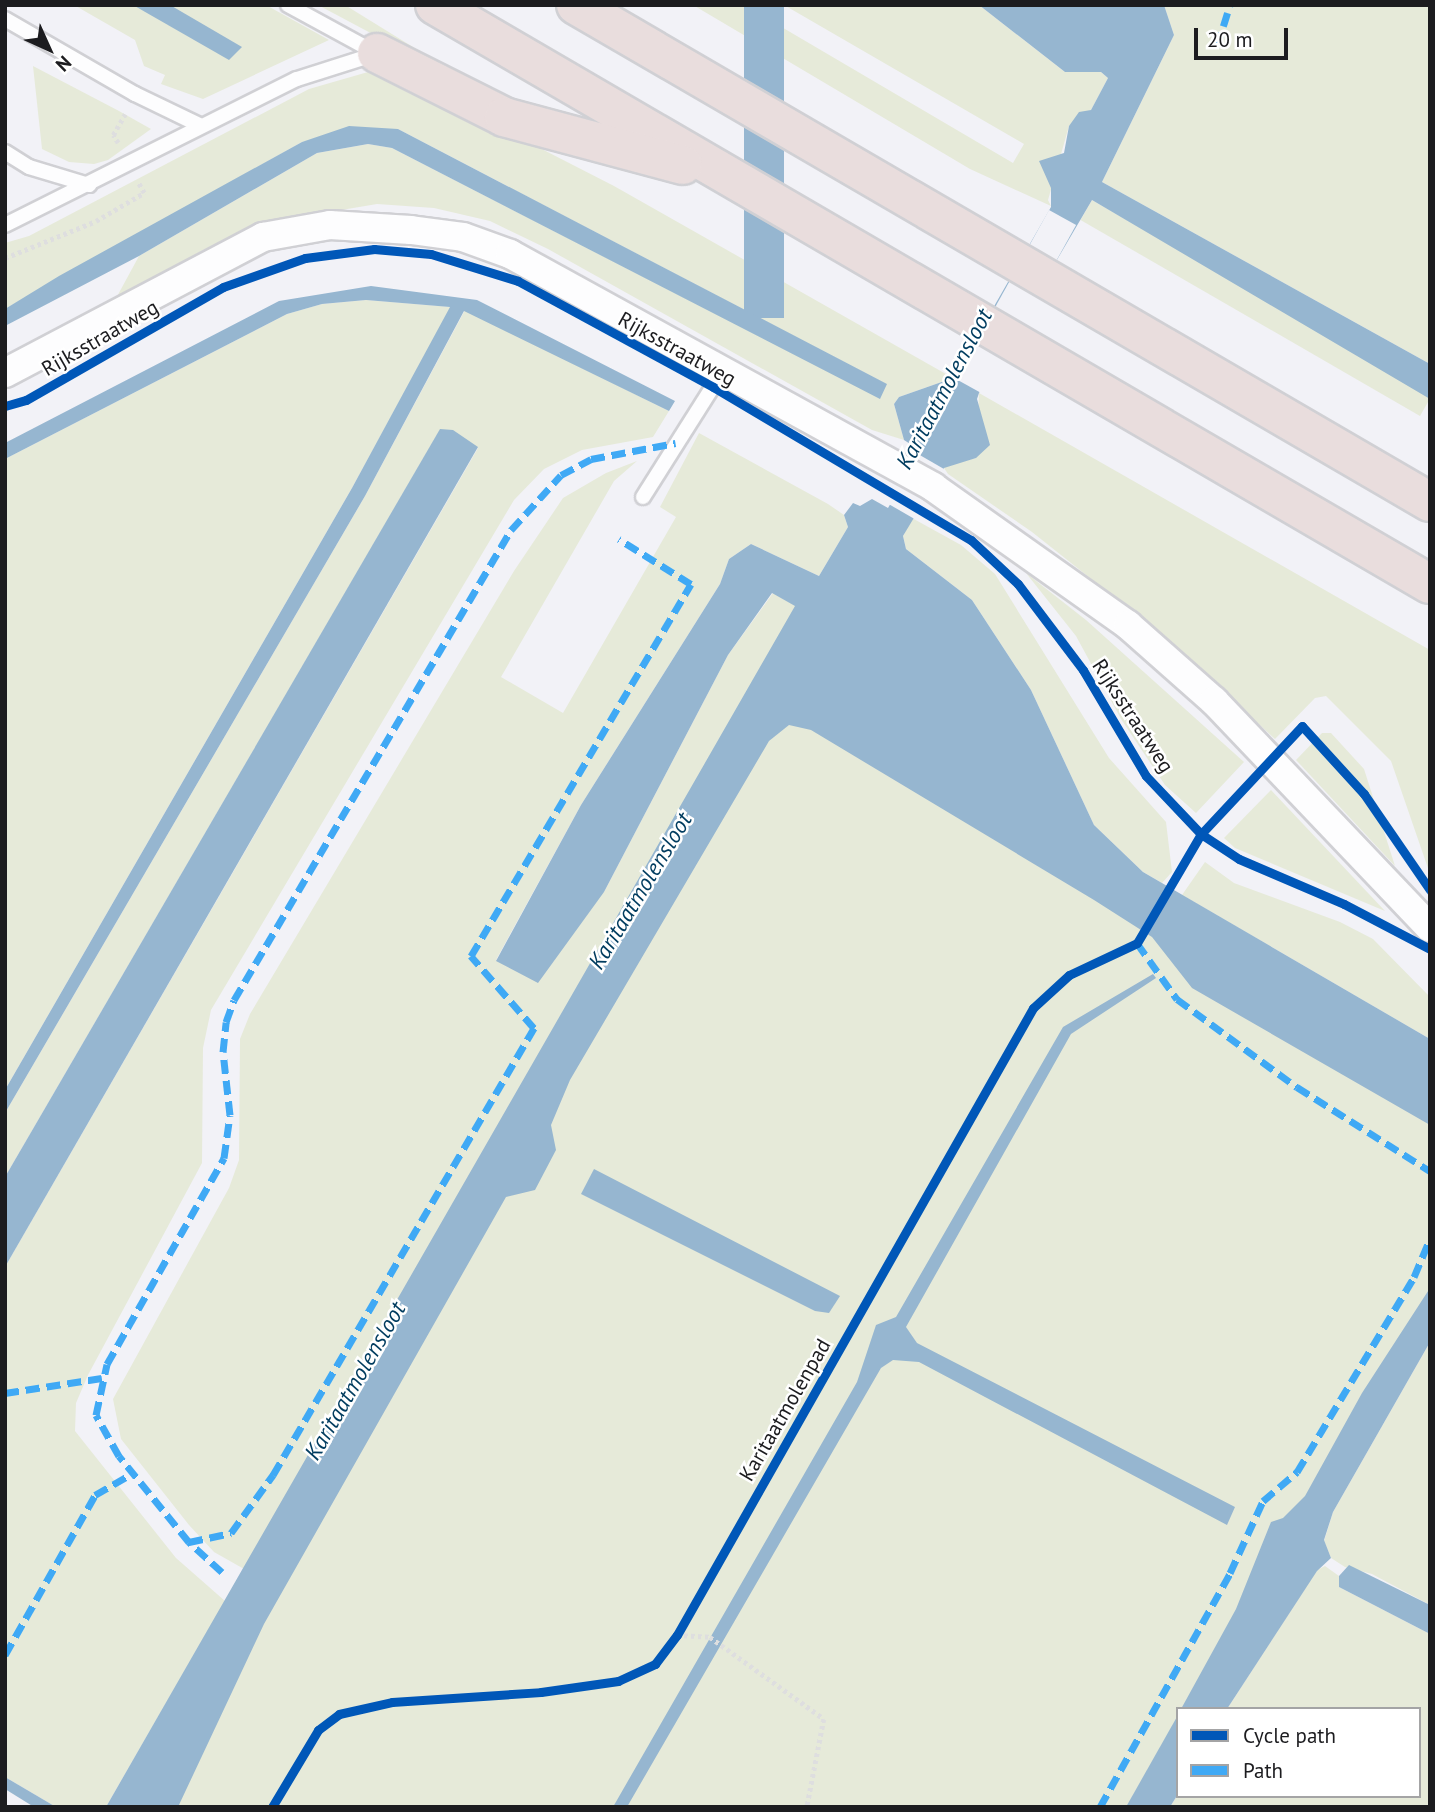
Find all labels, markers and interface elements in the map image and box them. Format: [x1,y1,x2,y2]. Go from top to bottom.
north arrow [14,14,84,84]
scale bar [1197,14,1292,58]
text: 20 m [1207,26,1253,53]
text: N [51,51,77,77]
street label: Rijksstraatweg [37,294,163,382]
water label: Karitaatmolensloot [890,304,998,474]
street label: Rijksstraatweg [614,306,740,392]
street label: Rijksstraatweg [1087,654,1179,778]
water label: Karitaatmolensloot [582,808,698,974]
water label: Karitaatmolensloot [299,1297,411,1465]
street label: Karitaatmolenpad [734,1334,836,1486]
legend [1176,1707,1421,1798]
text: Cycle path [1243,1722,1336,1749]
text: Path [1243,1757,1283,1784]

